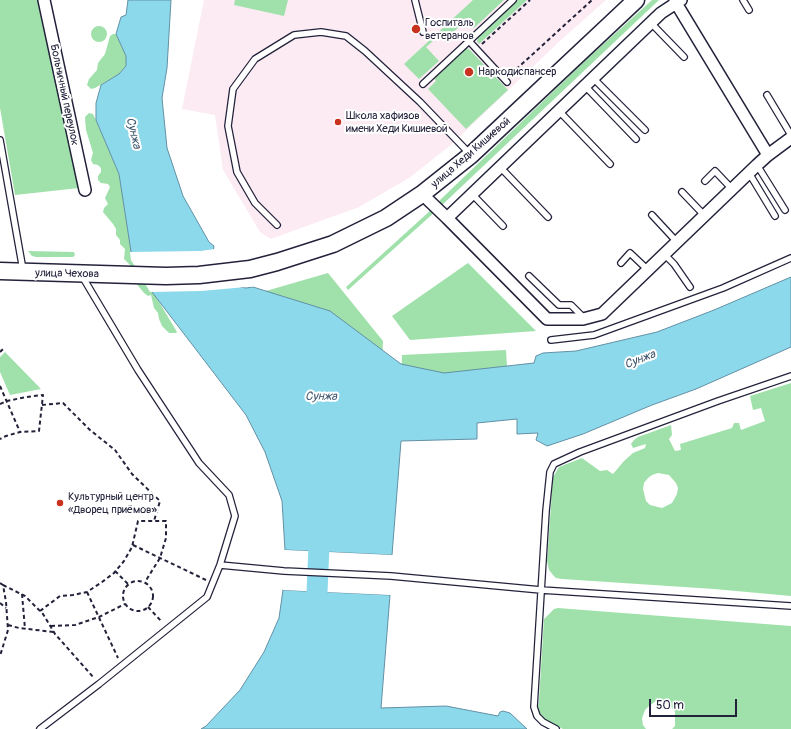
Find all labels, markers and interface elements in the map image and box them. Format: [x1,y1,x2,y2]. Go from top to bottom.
place label: Госпиталь ветеранов [425,16,474,42]
marker: Госпиталь ветеранов [410,23,422,35]
street label: Больничный переулок [47,43,81,147]
place label: Наркодиспансер [478,65,556,79]
marker: Наркодиспансер [463,66,475,78]
place label: Школа хафизов имени Хеди Кишиевой [346,109,447,135]
street label: улица Хеди Кишиевой [429,115,513,191]
water label: Сунжа [122,116,144,150]
marker: Школа хафизов имени Хеди Кишиевой [333,117,343,127]
street label: улица Чехова [35,267,99,281]
water label: Сунжа [623,348,657,372]
water label: Сунжа [305,390,337,404]
place label: Культурный центр «Дворец приёмов» [68,490,157,516]
marker: Культурный центр «Дворец приёмов» [55,498,65,508]
scale bar [651,691,739,717]
text: 50 m [656,698,684,713]

